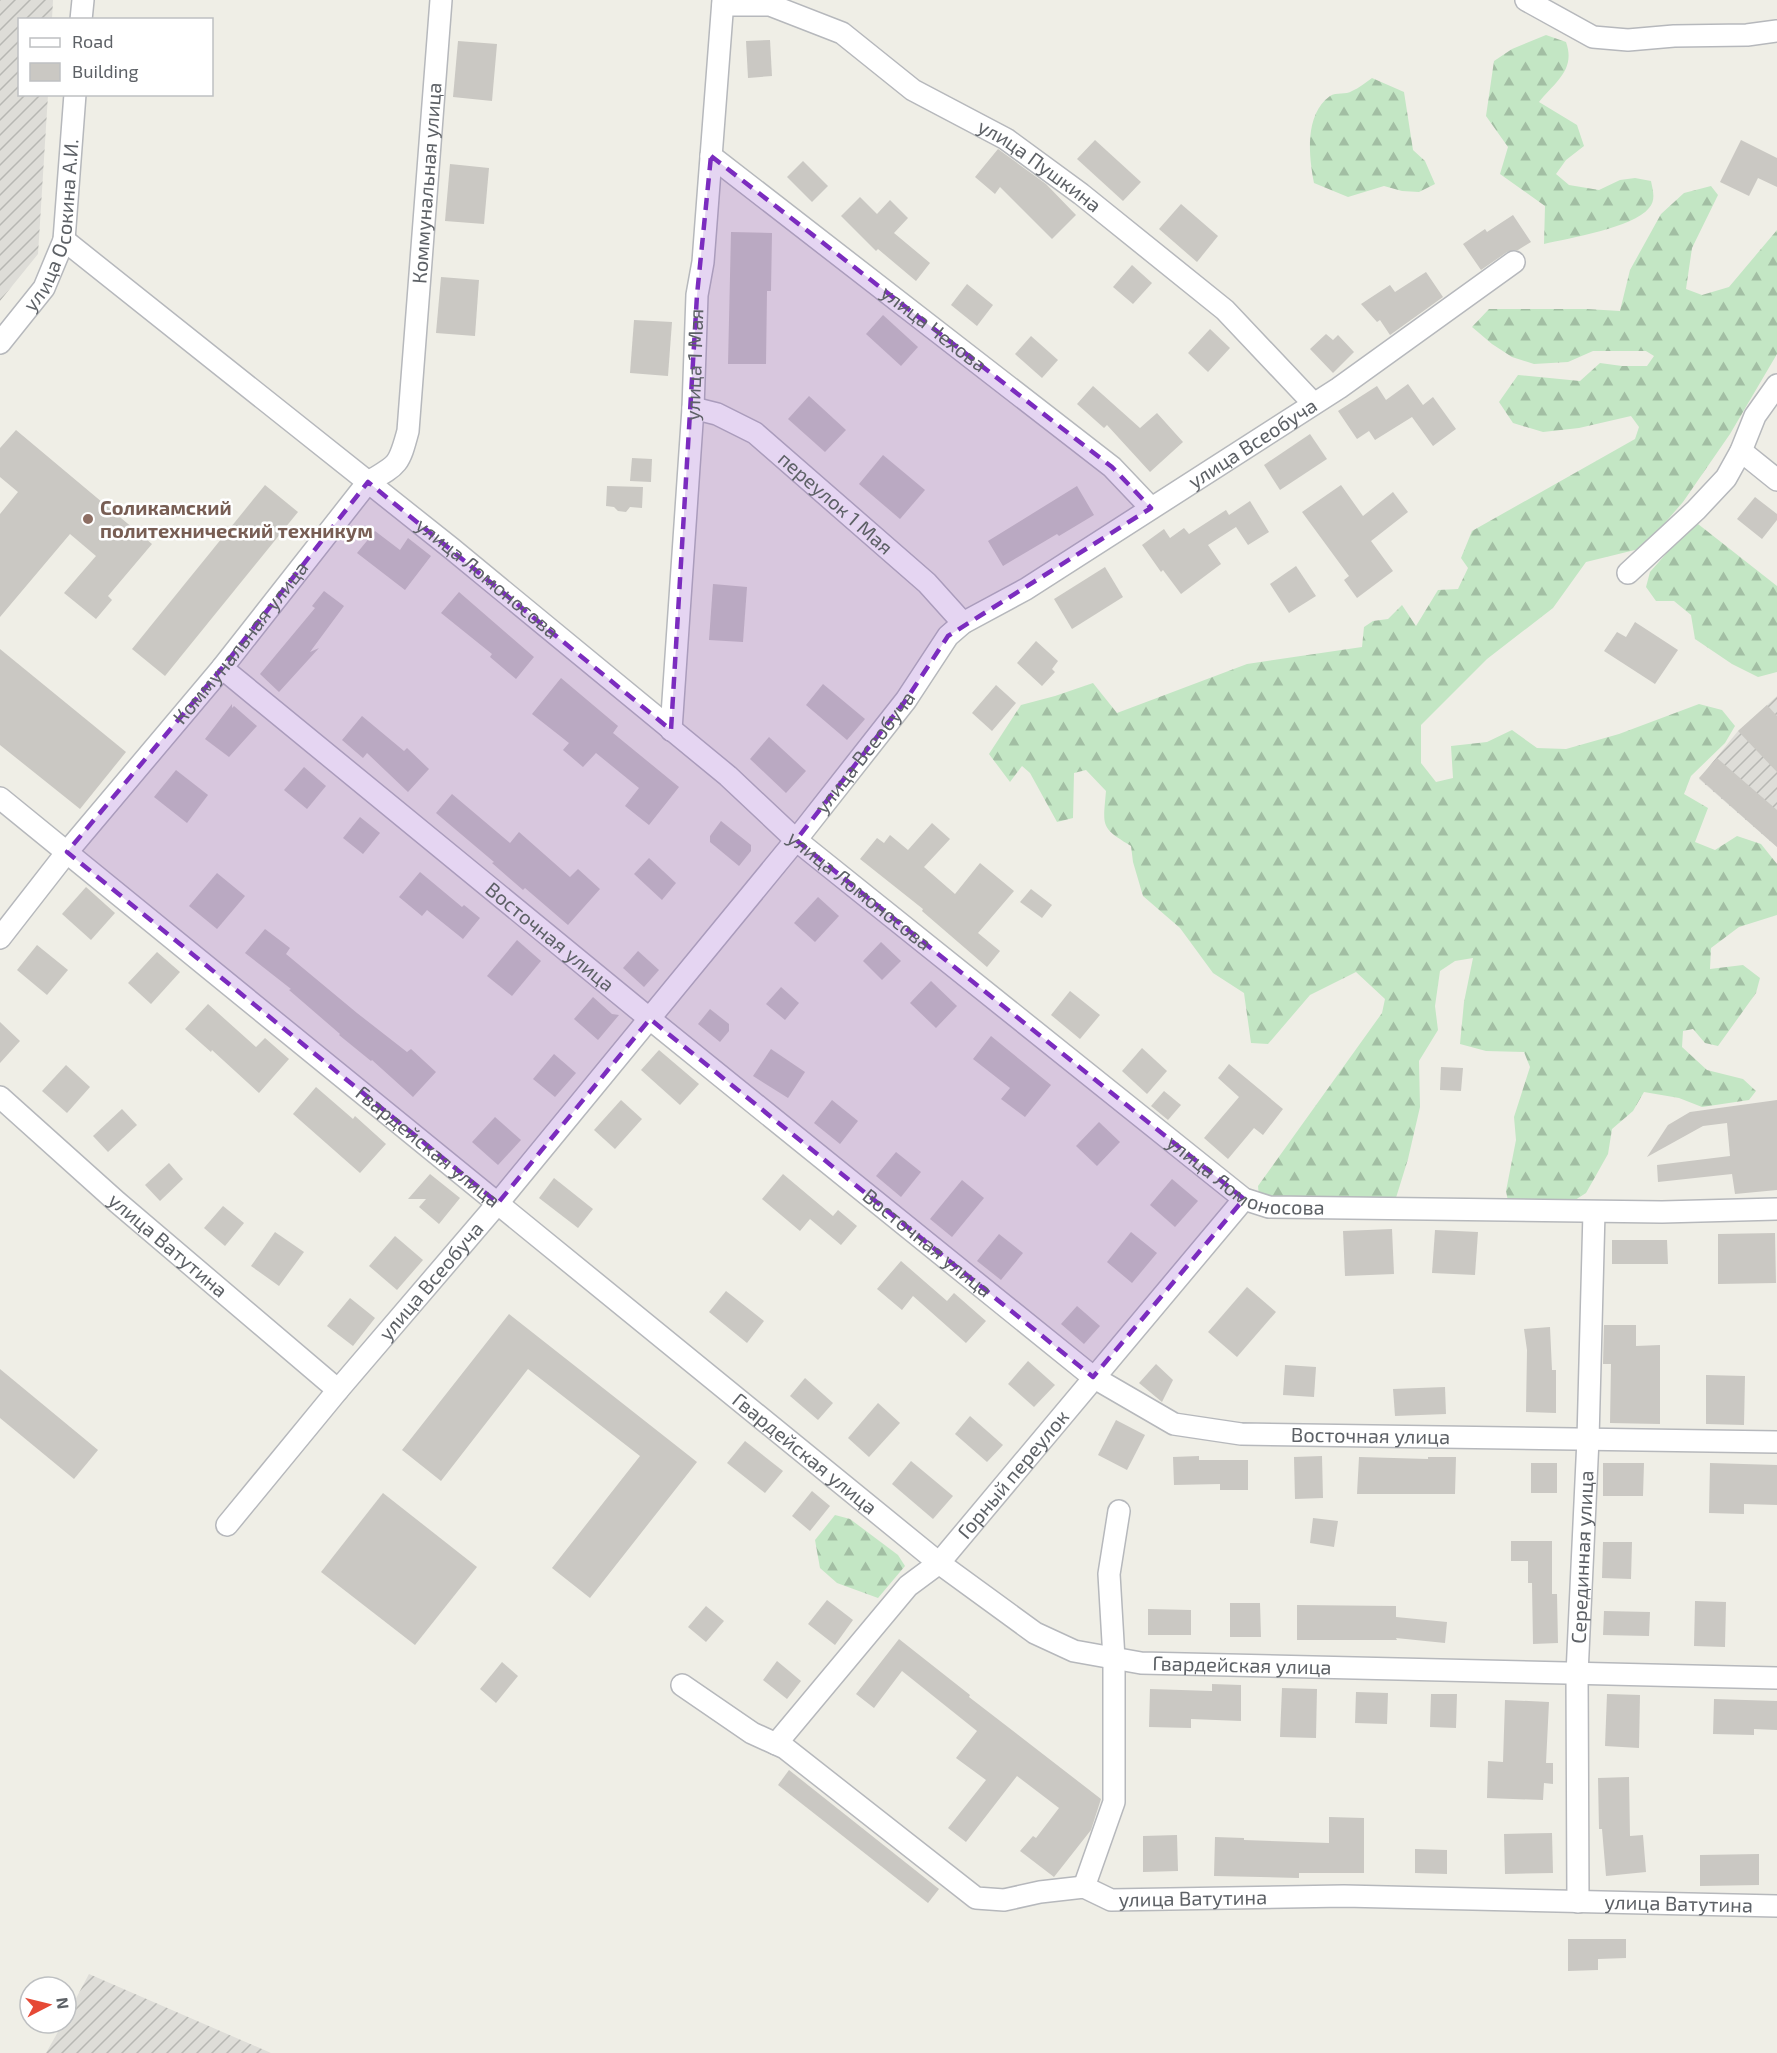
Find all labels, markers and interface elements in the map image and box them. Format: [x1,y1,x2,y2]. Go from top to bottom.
legend [18,18,213,96]
text: Road [72,30,113,52]
text: Building [72,60,139,82]
street label: Коммунальная улица [406,81,446,285]
street label: улица Пушкина [974,113,1107,217]
street label: улица Осокина А.И. [17,138,83,316]
street label: улица Чехова [876,280,992,377]
street label: улица 1 Мая [679,308,708,422]
street label: улица Всеобуча [1183,392,1321,494]
street label: переулок 1 Мая [774,446,898,559]
place label: Соликамский политехнический техникум [100,495,373,542]
marker: Соликамский политехнический техникум [81,512,95,526]
street label: улица Ломоносова [411,512,564,643]
street label: Коммунальная улица [167,556,312,728]
street label: улица Всеобуча [809,687,919,818]
street label: улица Ломоносова [782,825,937,955]
street label: Восточная улица [481,876,620,996]
street label: Гвардейская улица [352,1080,506,1212]
street label: улица Ломоносова [1162,1129,1325,1219]
street label: Восточная улица [858,1183,997,1302]
street label: улица Ватутина [103,1187,233,1302]
street label: улица Всеобуча [373,1216,488,1345]
street label: Гвардейская улица [728,1387,882,1519]
street label: Горный переулок [952,1404,1073,1543]
street label: Восточная улица [1291,1422,1450,1448]
street label: Серединная улица [1565,1470,1598,1644]
street label: Гвардейская улица [1152,1650,1332,1678]
street label: улица Ватутина [1118,1884,1267,1912]
street label: улица Ватутина [1604,1889,1753,1916]
north arrow [18,1975,78,2035]
text: N [53,1996,74,2010]

